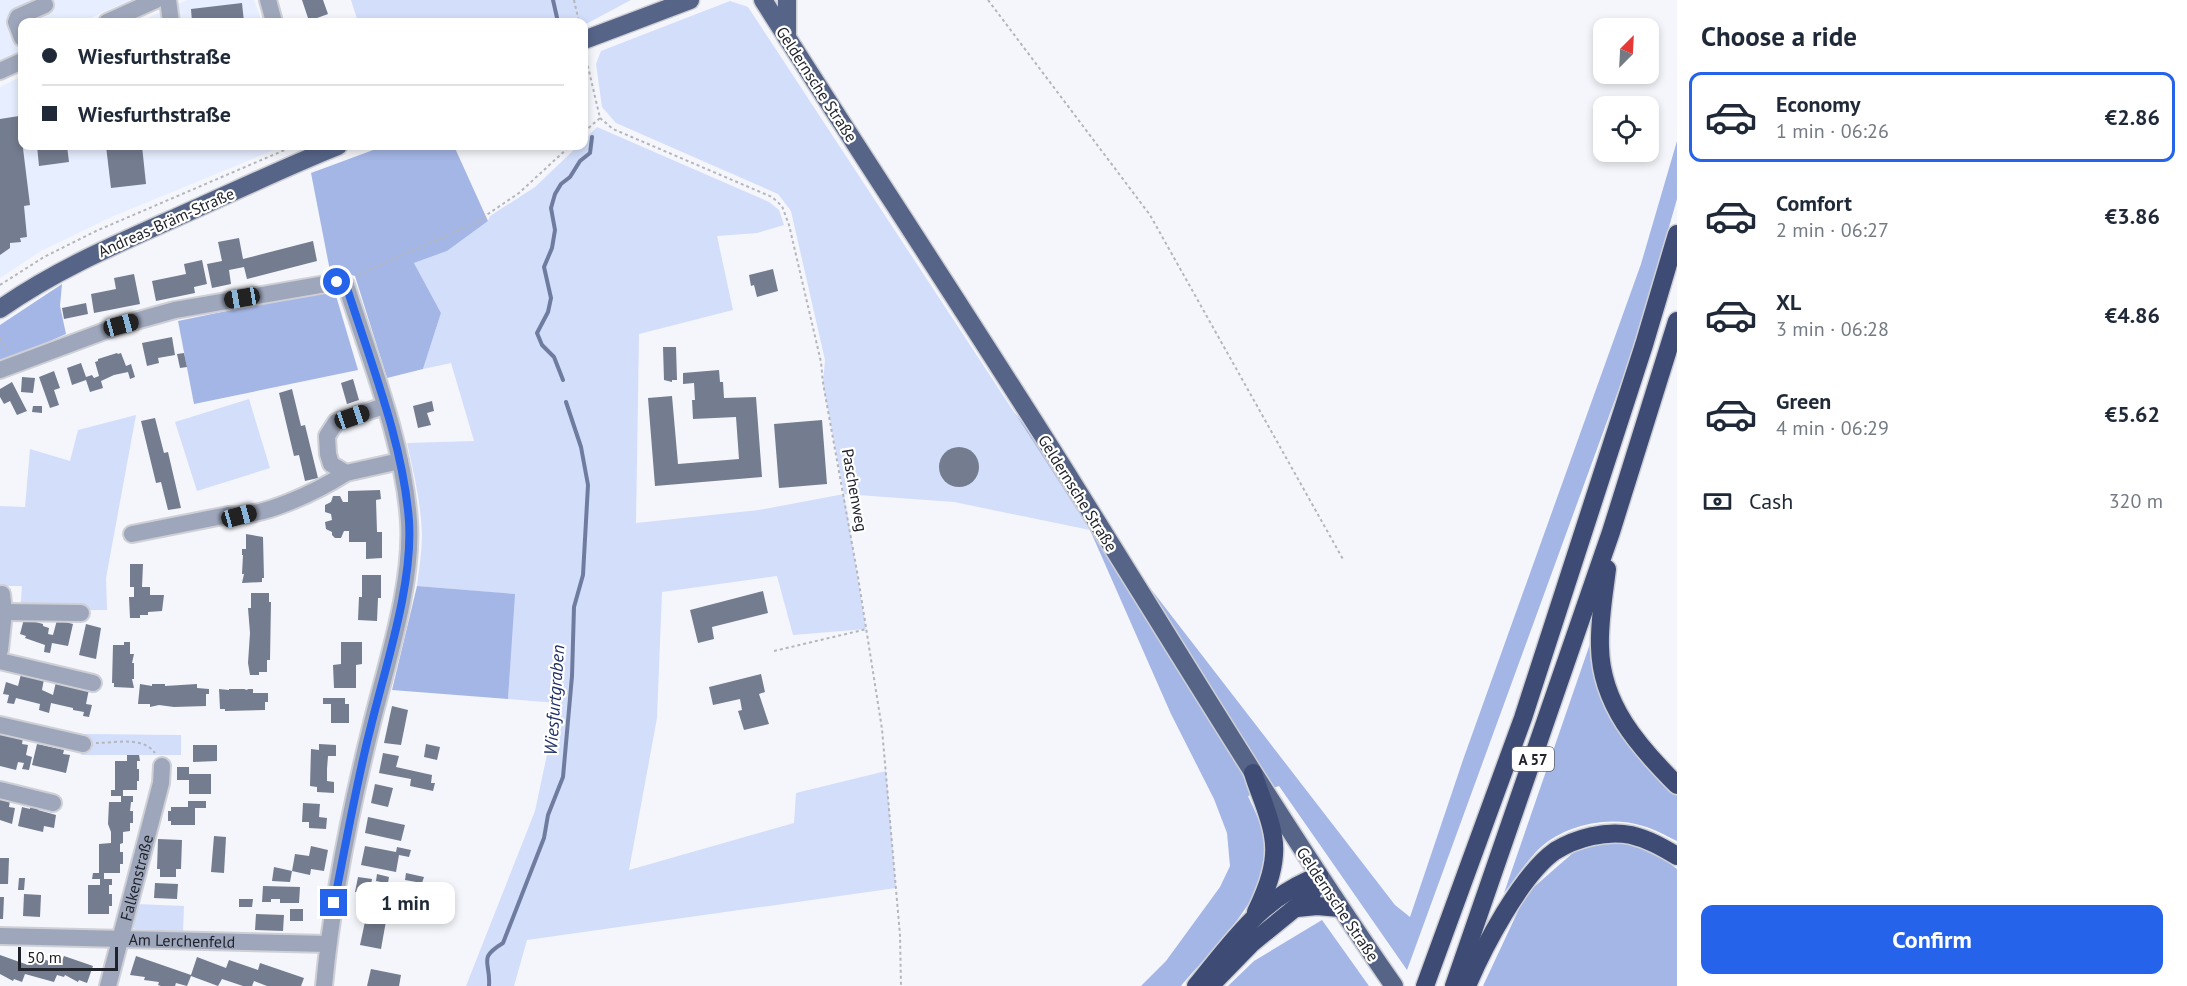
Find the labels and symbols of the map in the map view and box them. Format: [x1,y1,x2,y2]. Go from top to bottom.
north arrow [1593,18,1659,84]
street label: Geldernsche Straße [772,23,862,145]
street label: Andreas-Bräm-Straße [95,183,237,261]
route start [323,268,350,295]
car [223,286,261,310]
car [101,312,141,338]
car [332,403,372,431]
street label: Geldernsche Straße [1034,431,1122,555]
street label: Paschenweg [838,447,872,533]
car [219,503,259,529]
water label: Wiesfurtgraben [539,644,569,756]
road number: A 57 [1512,747,1554,771]
street label: Falkenstraße [115,832,157,923]
street label: Geldernsche Straße [1292,843,1384,965]
callout: 1 min [355,882,454,924]
route end [320,889,347,916]
street label: Am Lerchenfeld [128,929,236,952]
scale bar [18,944,118,972]

